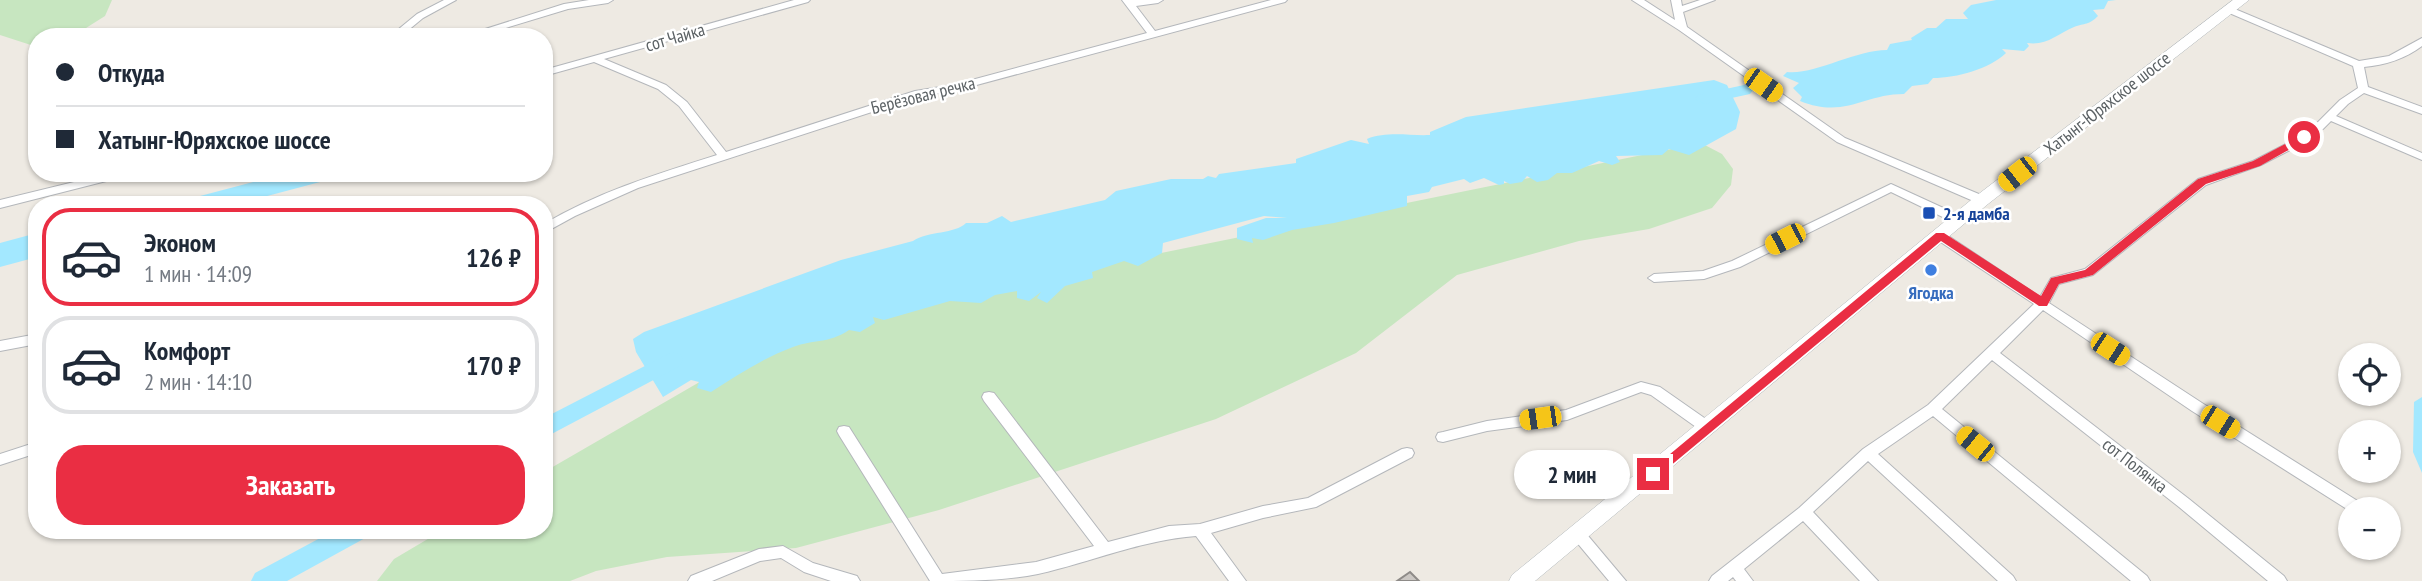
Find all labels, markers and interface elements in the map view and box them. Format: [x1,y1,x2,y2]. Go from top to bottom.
street label: сот Чайка [643,18,707,56]
street label: Хатынг-Юряхское шоссе [2039,46,2175,160]
text: Откуда [98,56,165,89]
car [1740,64,1787,106]
street label: Берёзовая речка [868,71,978,119]
route start [2288,121,2320,153]
text: Хатынг-Юряхское шоссе [98,123,331,156]
car [1994,153,2041,195]
place label: 2-я дамба [1943,202,2010,225]
marker: 2-я дамба [1921,205,1937,221]
car [1762,220,1809,258]
icon: car [60,226,123,289]
text: Эконом [144,226,216,259]
text: 126 ₽ [466,241,521,274]
text: 1 мин · 14:09 [144,259,252,288]
marker: Ягодка [1923,262,1939,278]
place label: Ягодка [1908,281,1954,304]
car [2087,329,2134,369]
icon: car [60,334,123,397]
text: Комфорт [144,334,230,367]
map controls [2338,343,2401,560]
button: locate [2338,343,2401,406]
text: 170 ₽ [466,349,521,382]
text: 2 мин · 14:10 [144,367,252,396]
car [2197,402,2244,442]
car [1518,405,1563,431]
button: + [2338,420,2401,483]
car [1953,423,1998,465]
street label: сот Полянка [2098,432,2172,498]
button: Заказать [56,445,525,525]
callout: 2 мин [1513,449,1628,498]
route end [1637,458,1669,490]
text: 2 мин [1547,460,1597,489]
button: − [2338,497,2401,560]

